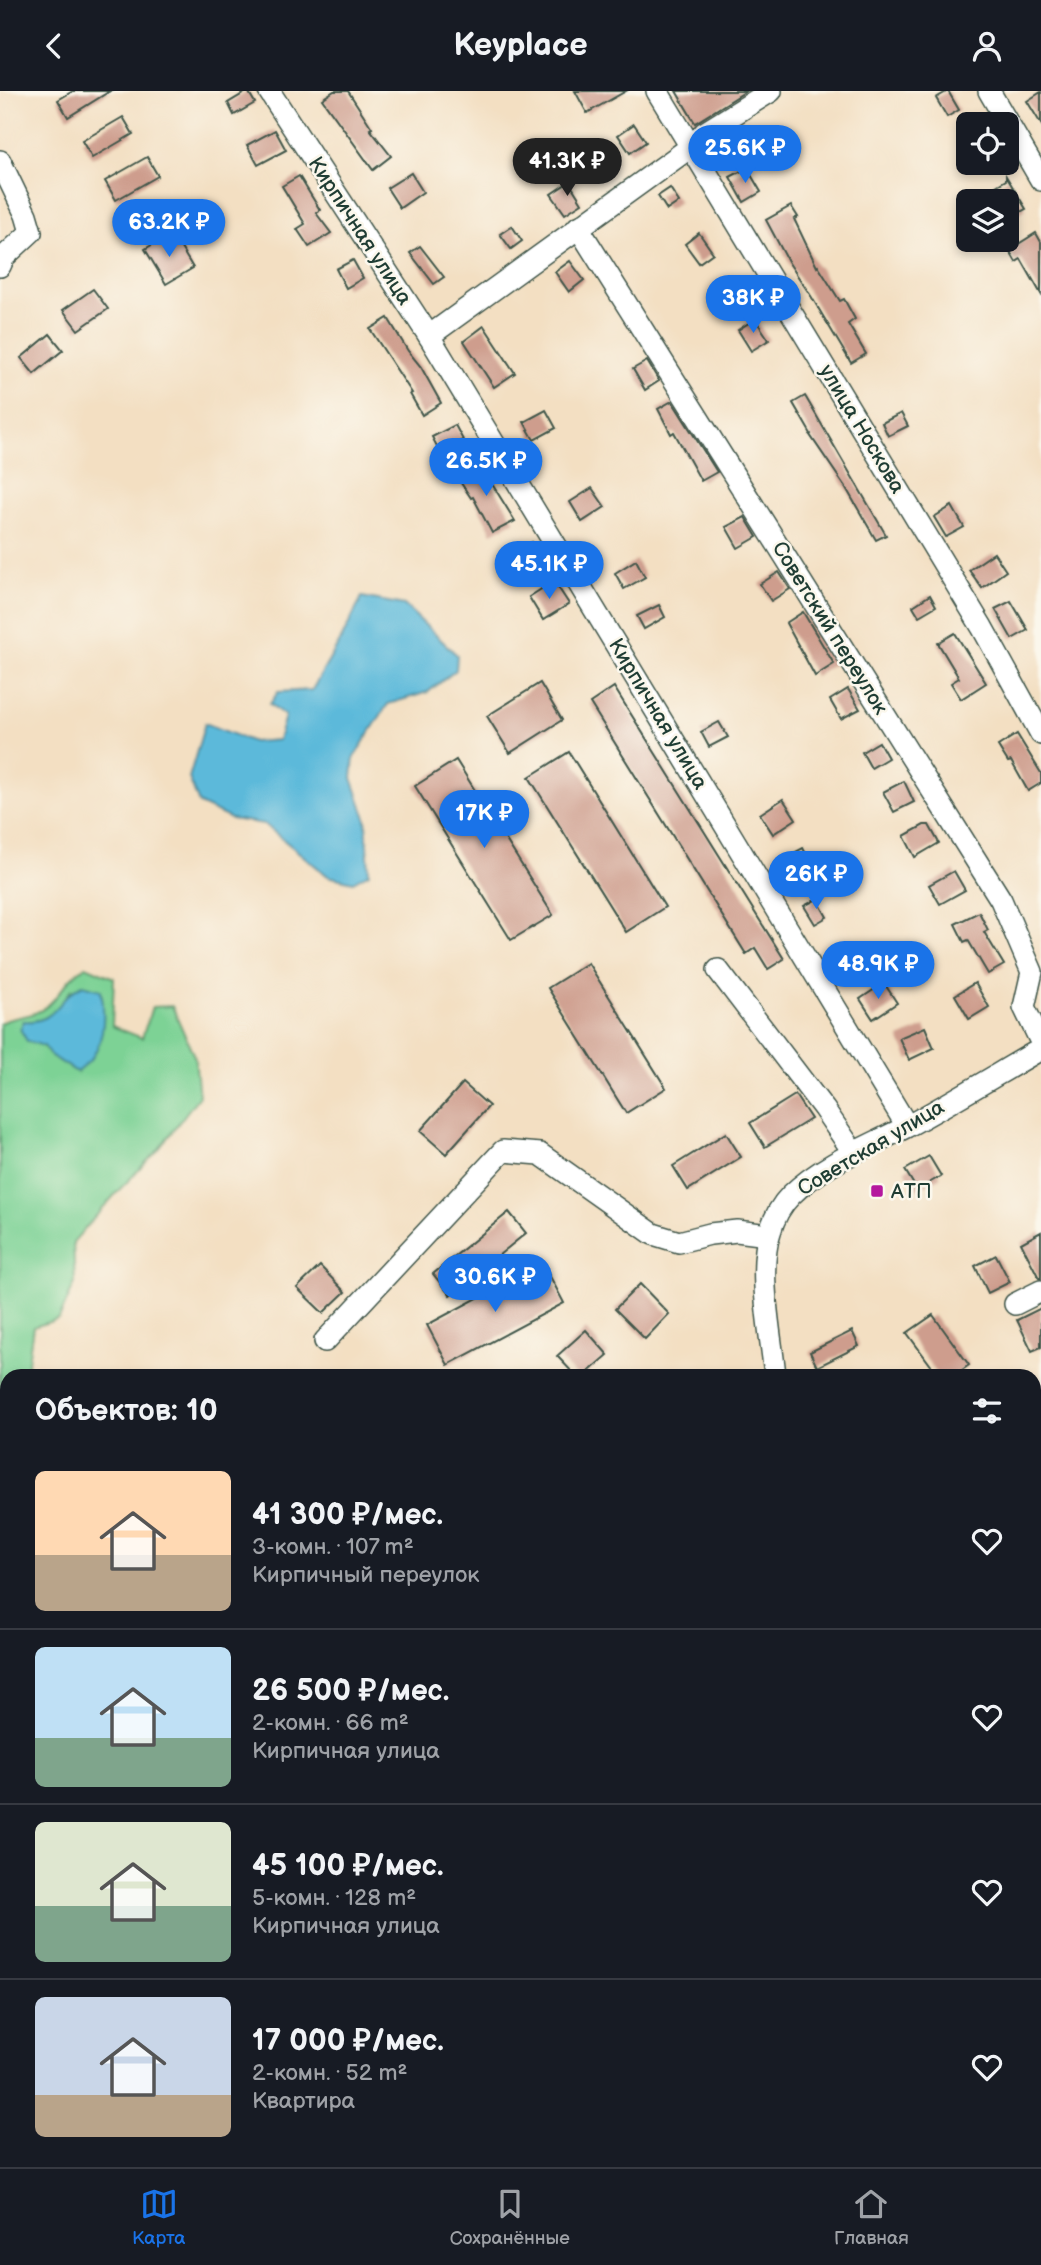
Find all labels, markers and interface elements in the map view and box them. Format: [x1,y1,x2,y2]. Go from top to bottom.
text: Keyplace [453,26,588,65]
icon: back [35,27,73,65]
icon: person [968,27,1006,65]
map controls [956,112,1019,252]
button: locate [956,112,1019,175]
pin: 25.6K ₽ [680,125,810,185]
text: 25.6K ₽ [704,134,786,162]
pin: 41.3K ₽ [502,139,632,198]
text: 41.3K ₽ [529,147,605,175]
street label: Кирпичная улица [303,152,418,310]
button: layers [956,189,1019,252]
pin: 63.2K ₽ [104,199,234,259]
text: 63.2K ₽ [128,208,210,236]
pin: 38K ₽ [704,275,802,335]
text: 38K ₽ [722,284,784,312]
street label: улица Носкова [814,360,911,498]
pin: 26.5K ₽ [421,439,551,498]
text: 26.5K ₽ [445,447,527,475]
street label: Советский переулок [767,537,893,719]
pin: 45.1K ₽ [484,541,614,601]
text: 45.1K ₽ [511,550,587,578]
street label: Кирпичная улица [603,634,713,794]
pin: 17K ₽ [435,791,533,850]
text: 17K ₽ [455,799,513,827]
pin: 26K ₽ [767,851,865,911]
text: 26K ₽ [785,860,847,888]
pin: 48.9K ₽ [813,941,943,1001]
text: 48.9K ₽ [837,950,919,978]
street label: Советская улица [793,1094,949,1202]
place label: АТП [890,1179,932,1204]
marker: АТП [869,1183,885,1199]
pin: 30.6K ₽ [430,1255,560,1314]
text: 30.6K ₽ [454,1263,536,1291]
icon: filters [968,1392,1006,1430]
text: Объектов: 10 [35,1393,218,1429]
text: 41 300 ₽/мес. [252,1497,443,1533]
icon: home [91,1499,175,1583]
icon: heart [968,1522,1006,1560]
text: 3-комн. · 107 m² [252,1533,414,1561]
text: Кирпичный переулок [252,1561,479,1589]
text: 26 500 ₽/мес. [252,1673,449,1709]
icon: home [91,1675,175,1759]
icon: heart [968,1698,1006,1736]
text: 2-комн. · 66 m² [252,1709,409,1737]
text: Кирпичная улица [252,1737,440,1765]
text: 45 100 ₽/мес. [252,1848,444,1884]
icon: home [91,1850,175,1934]
icon: heart [968,1873,1006,1911]
text: 5-комн. · 128 m² [252,1884,416,1912]
text: Кирпичная улица [252,1912,440,1940]
text: 17 000 ₽/мес. [252,2023,444,2059]
icon: home [91,2025,175,2109]
icon: heart [968,2048,1006,2086]
text: 2-комн. · 52 m² [252,2059,407,2087]
text: Квартира [252,2087,355,2115]
tab: Карта [132,2185,186,2250]
tab: Сохранённые [450,2185,570,2250]
tab: Главная [834,2185,909,2250]

